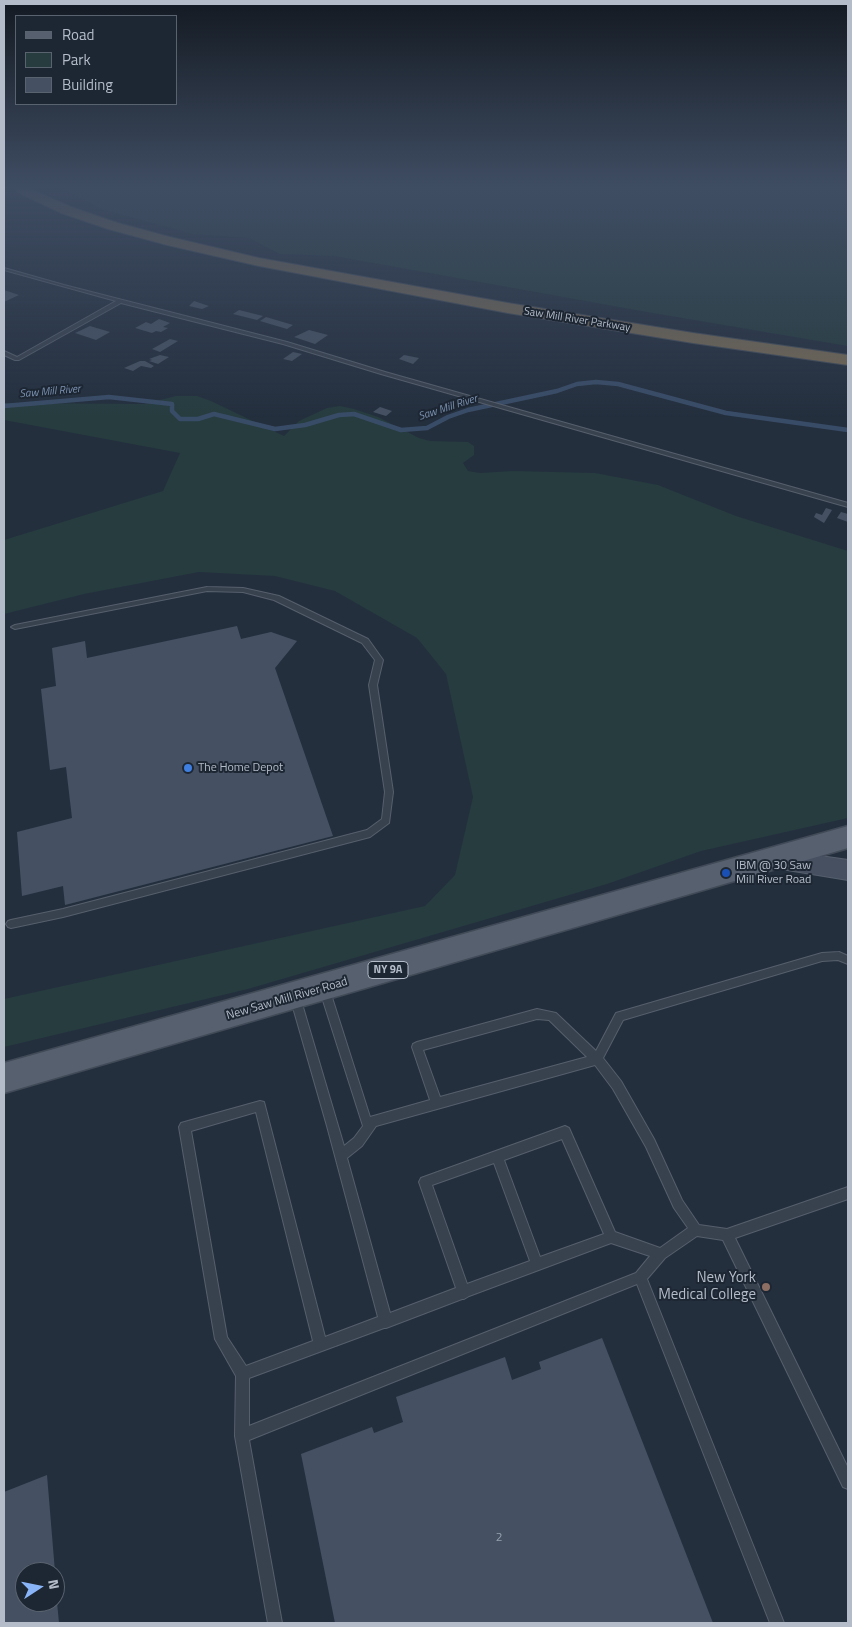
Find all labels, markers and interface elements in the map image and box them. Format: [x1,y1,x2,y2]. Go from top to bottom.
legend [15,15,178,105]
text: Road [62,23,94,46]
text: Park [62,48,91,71]
text: Building [62,73,113,96]
street label: Saw Mill River Parkway [523,305,631,335]
water label: Saw Mill River [19,383,81,401]
water label: Saw Mill River [417,392,479,424]
place label: The Home Depot [198,761,283,775]
marker: The Home Depot [182,762,194,774]
place label: IBM @ 30 Saw Mill River Road [736,859,811,887]
marker: IBM @ 30 Saw Mill River Road [720,867,732,879]
road number: NY 9A [368,962,408,978]
street label: New Saw Mill River Road [225,975,349,1023]
place label: New York Medical College [658,1269,756,1304]
marker: New York Medical College [760,1281,772,1293]
house number: 2 [496,1531,502,1545]
north arrow [15,1562,65,1612]
text: N [43,1577,65,1591]

